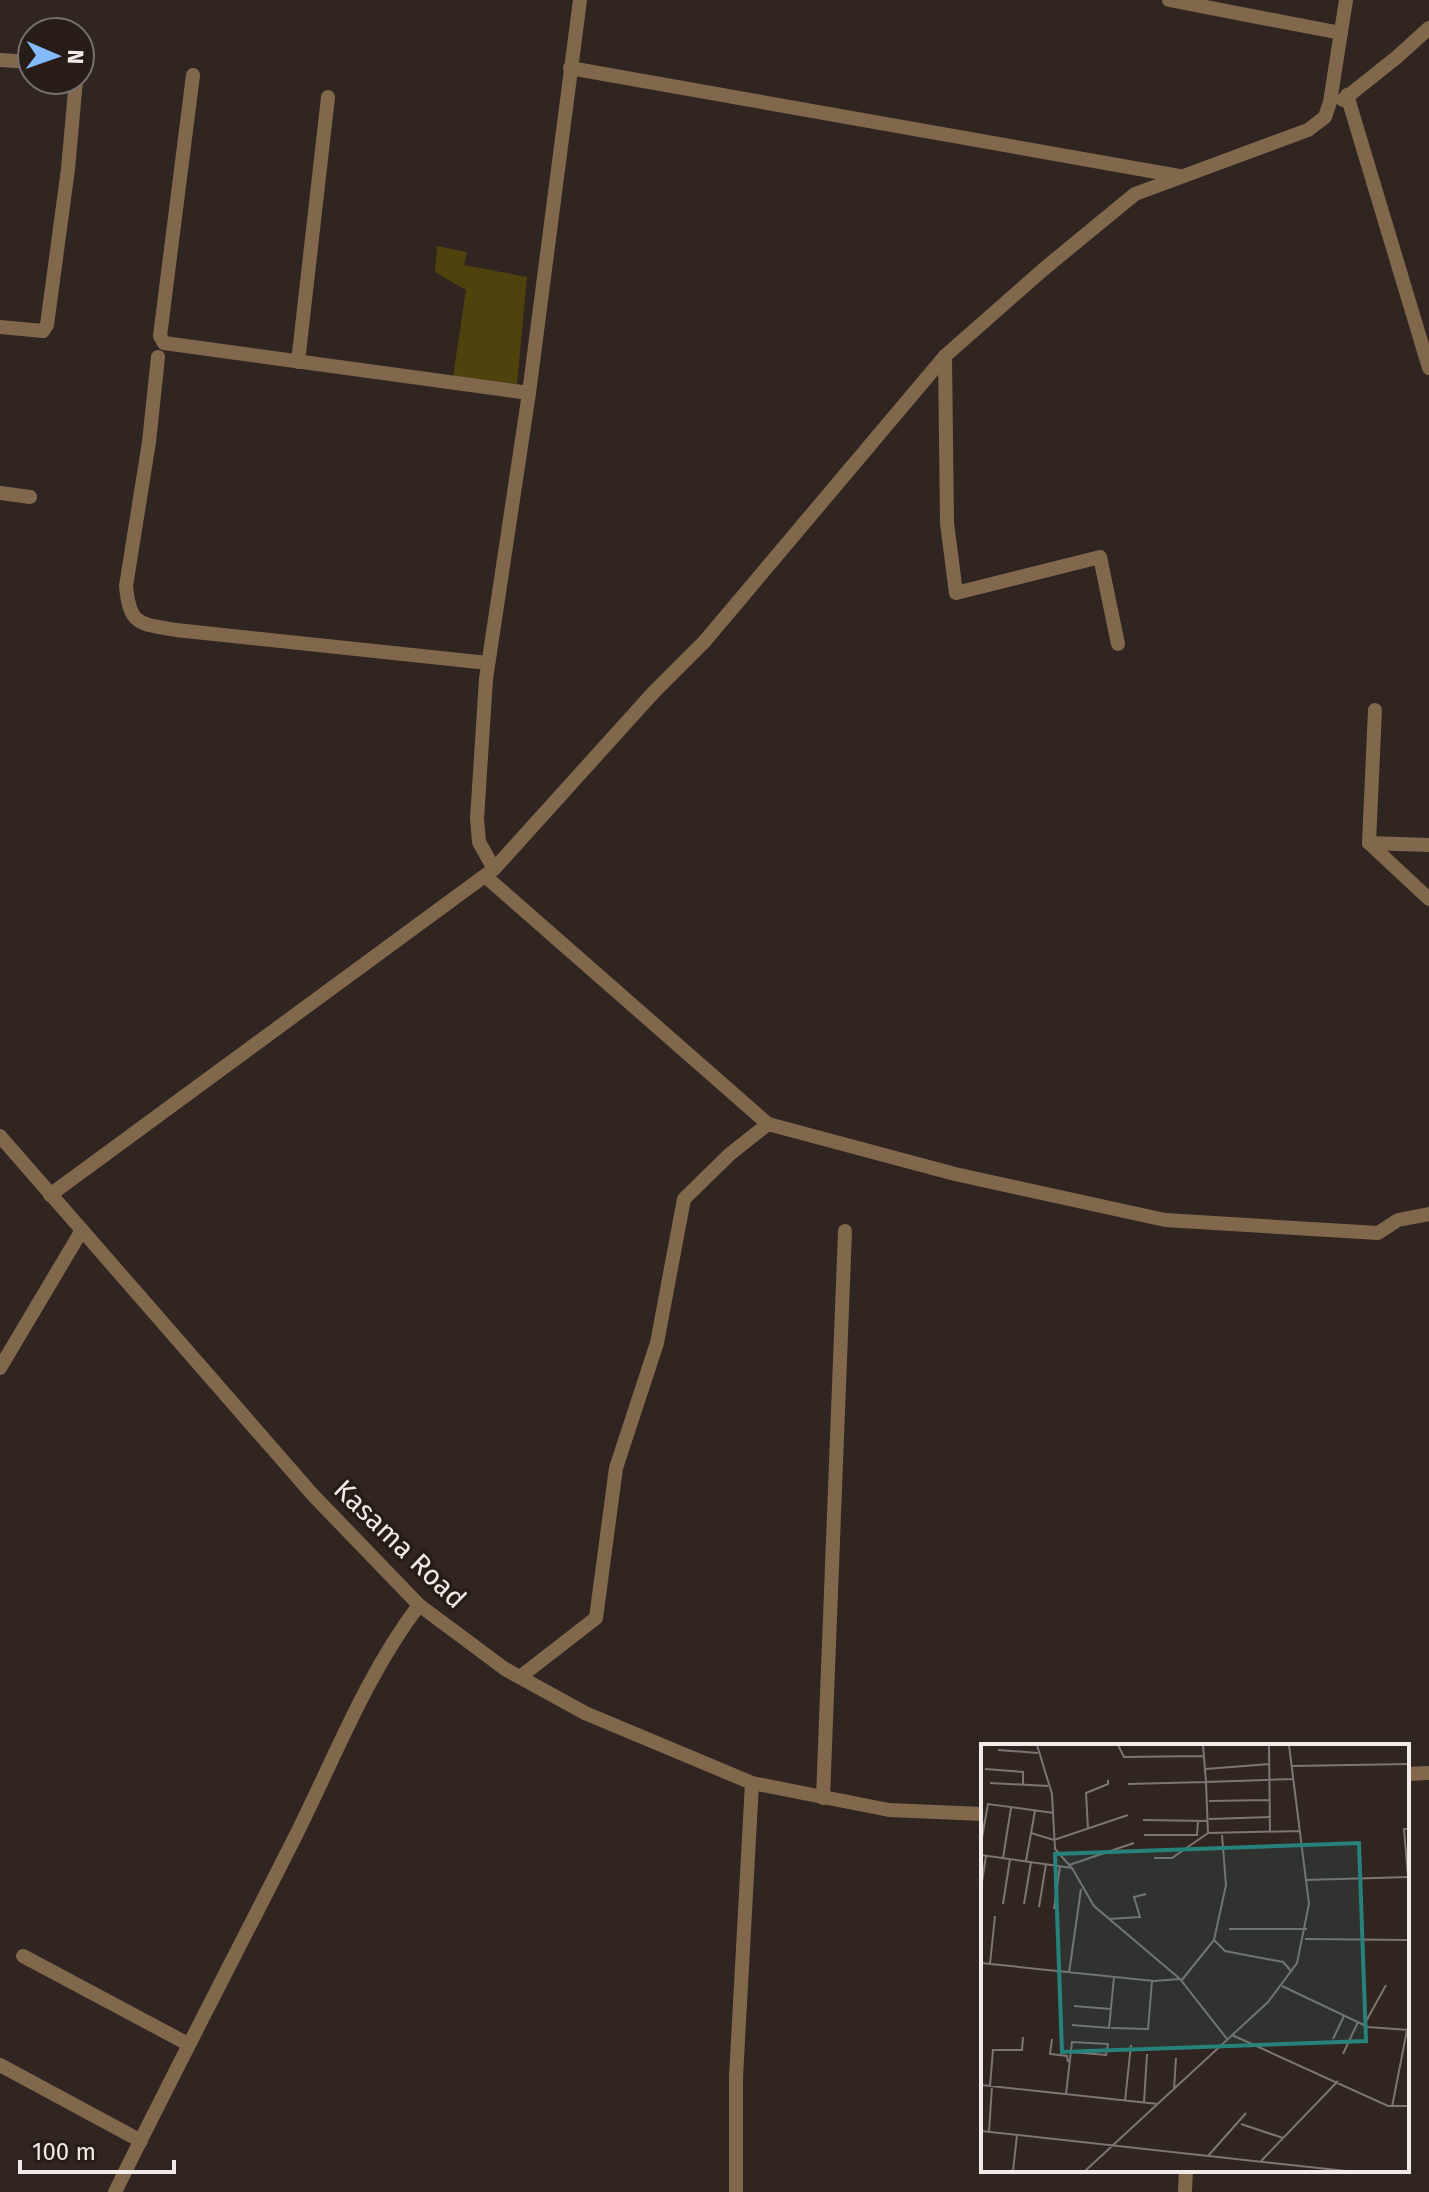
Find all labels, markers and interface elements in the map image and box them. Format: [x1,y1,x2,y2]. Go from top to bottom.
north arrow [16,16,96,96]
text: N [62,49,89,64]
street label: Kasama Road [327,1473,473,1615]
inset map [981,1744,1409,2172]
scale bar [20,2124,174,2174]
text: 100 m [32,2138,96,2166]

